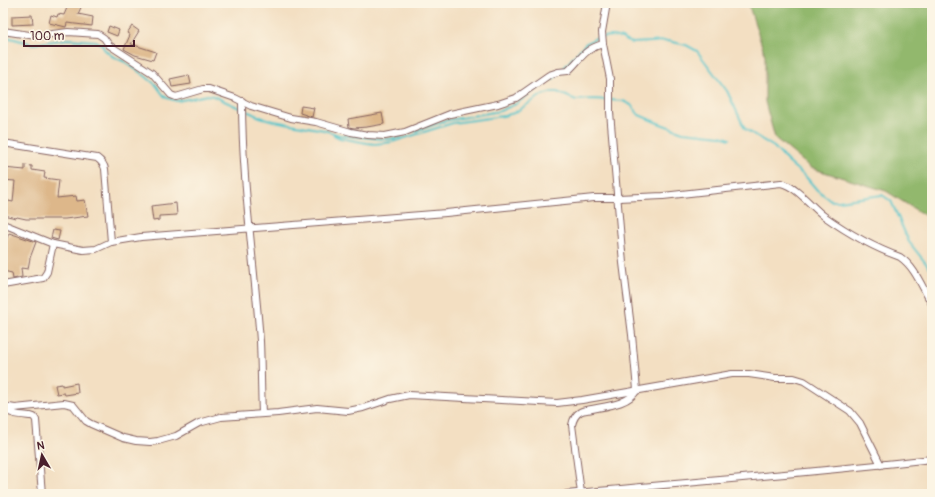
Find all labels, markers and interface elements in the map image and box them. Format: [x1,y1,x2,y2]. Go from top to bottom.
scale bar [24,22,134,48]
text: 100 m [30,29,65,44]
north arrow [22,435,62,475]
text: N [36,439,46,453]

